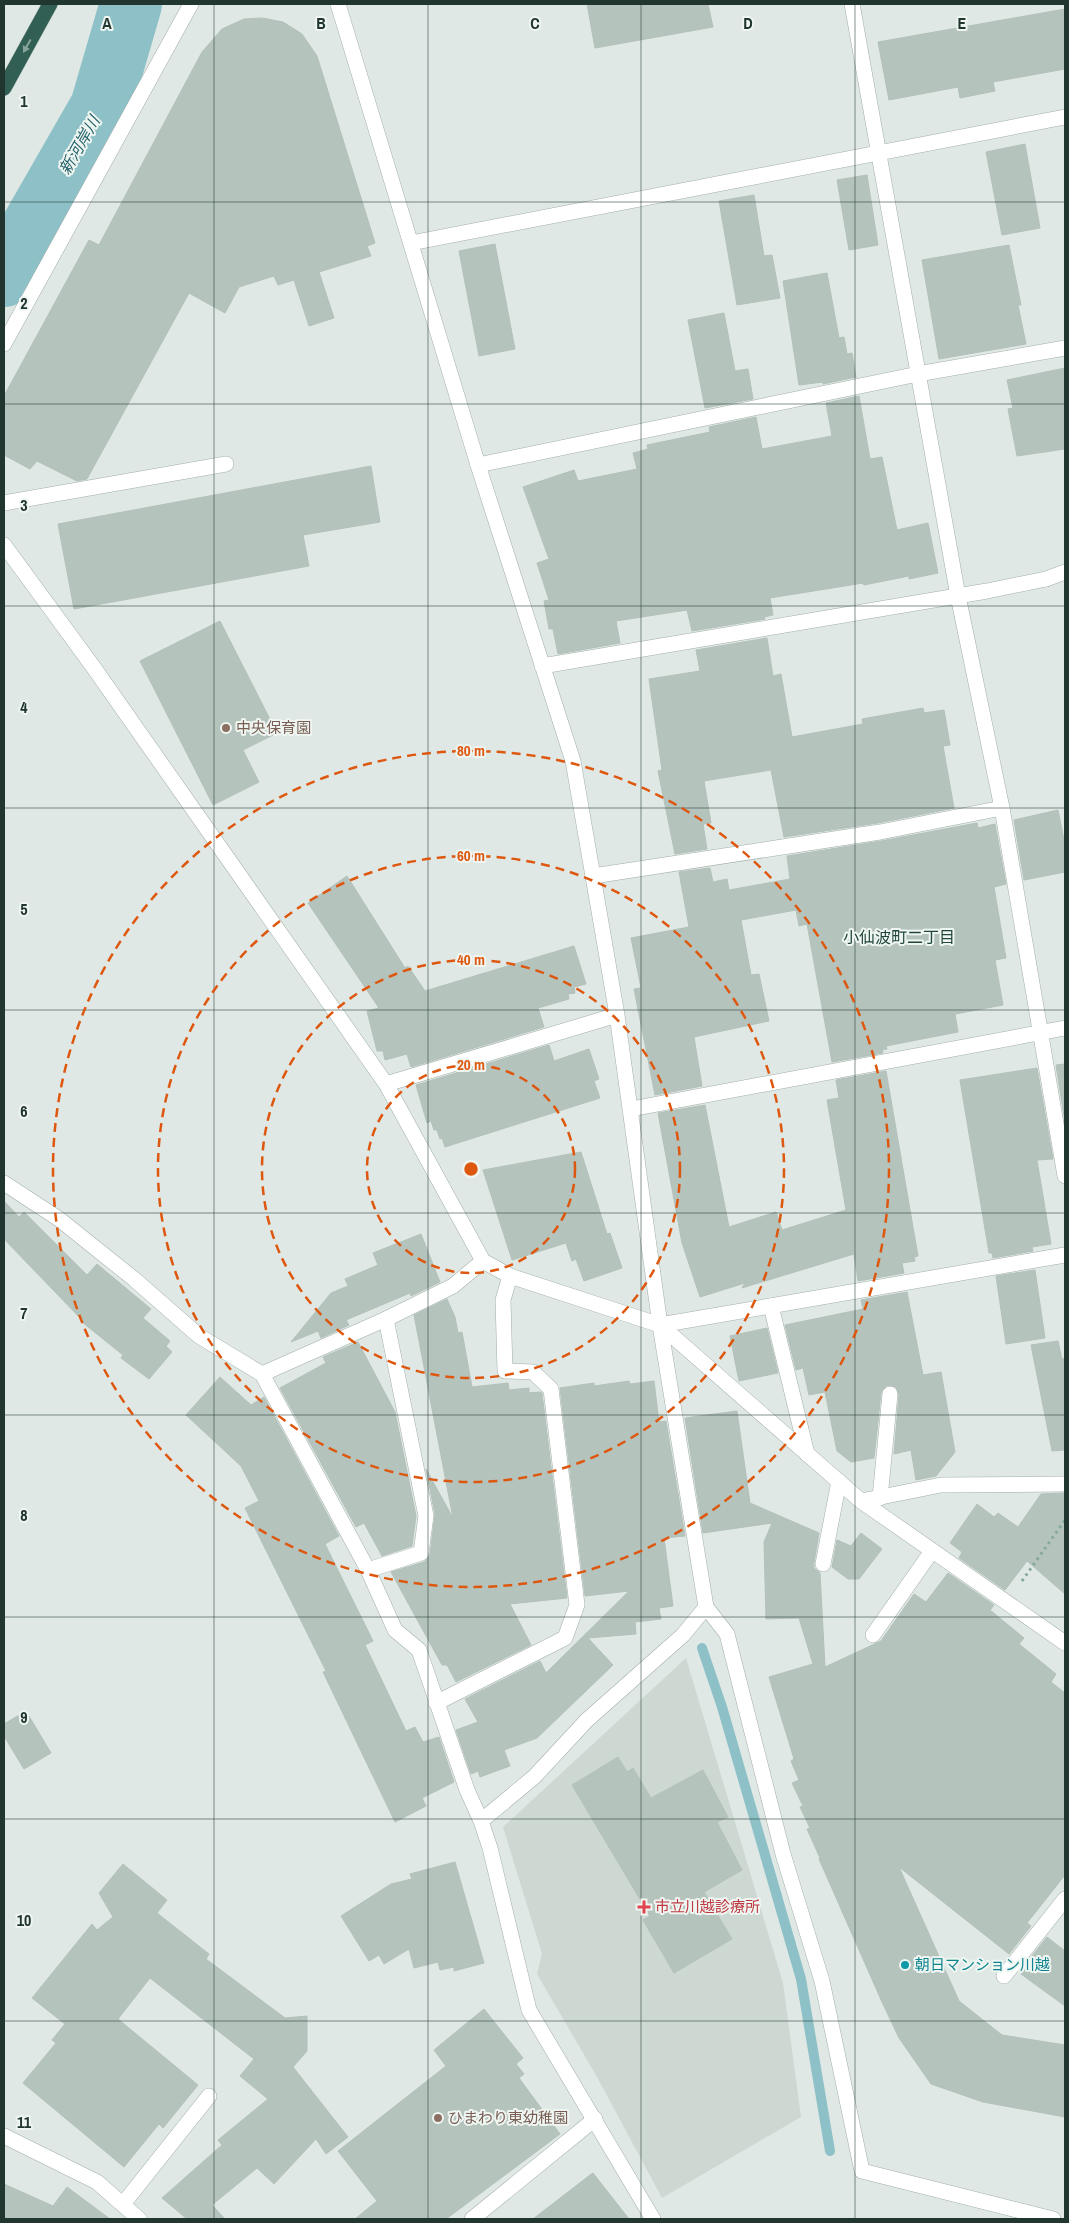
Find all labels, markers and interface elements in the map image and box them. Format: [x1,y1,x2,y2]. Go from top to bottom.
text: A [102,12,112,34]
text: B [316,12,326,34]
text: C [530,12,540,34]
text: D [743,12,753,34]
text: E [958,12,967,34]
one-way arrow [23,38,31,53]
text: 1 [20,90,28,112]
water label: 新河岸川 [53,110,106,178]
text: 2 [20,292,28,314]
text: 3 [20,494,28,516]
text: 4 [20,696,28,718]
place label: 中央保育園 [236,717,311,738]
marker: 中央保育園 [220,722,232,734]
text: 80 m [457,740,485,761]
text: 60 m [457,845,485,866]
text: 5 [20,898,28,920]
district label: 小仙波町二丁目 [843,926,955,948]
text: 40 m [457,949,485,970]
text: 20 m [457,1054,485,1075]
text: 6 [20,1100,28,1122]
centre of rings [462,1160,480,1178]
text: 7 [20,1302,28,1324]
text: 8 [20,1504,28,1526]
text: 9 [20,1706,28,1728]
place label: 市立川越診療所 [655,1896,760,1917]
marker: 市立川越診療所 [637,1900,651,1914]
text: 10 [17,1909,31,1931]
place label: 朝日マンション川越 [915,1954,1050,1975]
marker: 朝日マンション川越 [899,1959,911,1971]
place label: ひまわり東幼稚園 [448,2107,568,2128]
text: 11 [17,2111,32,2133]
marker: ひまわり東幼稚園 [432,2112,444,2124]

